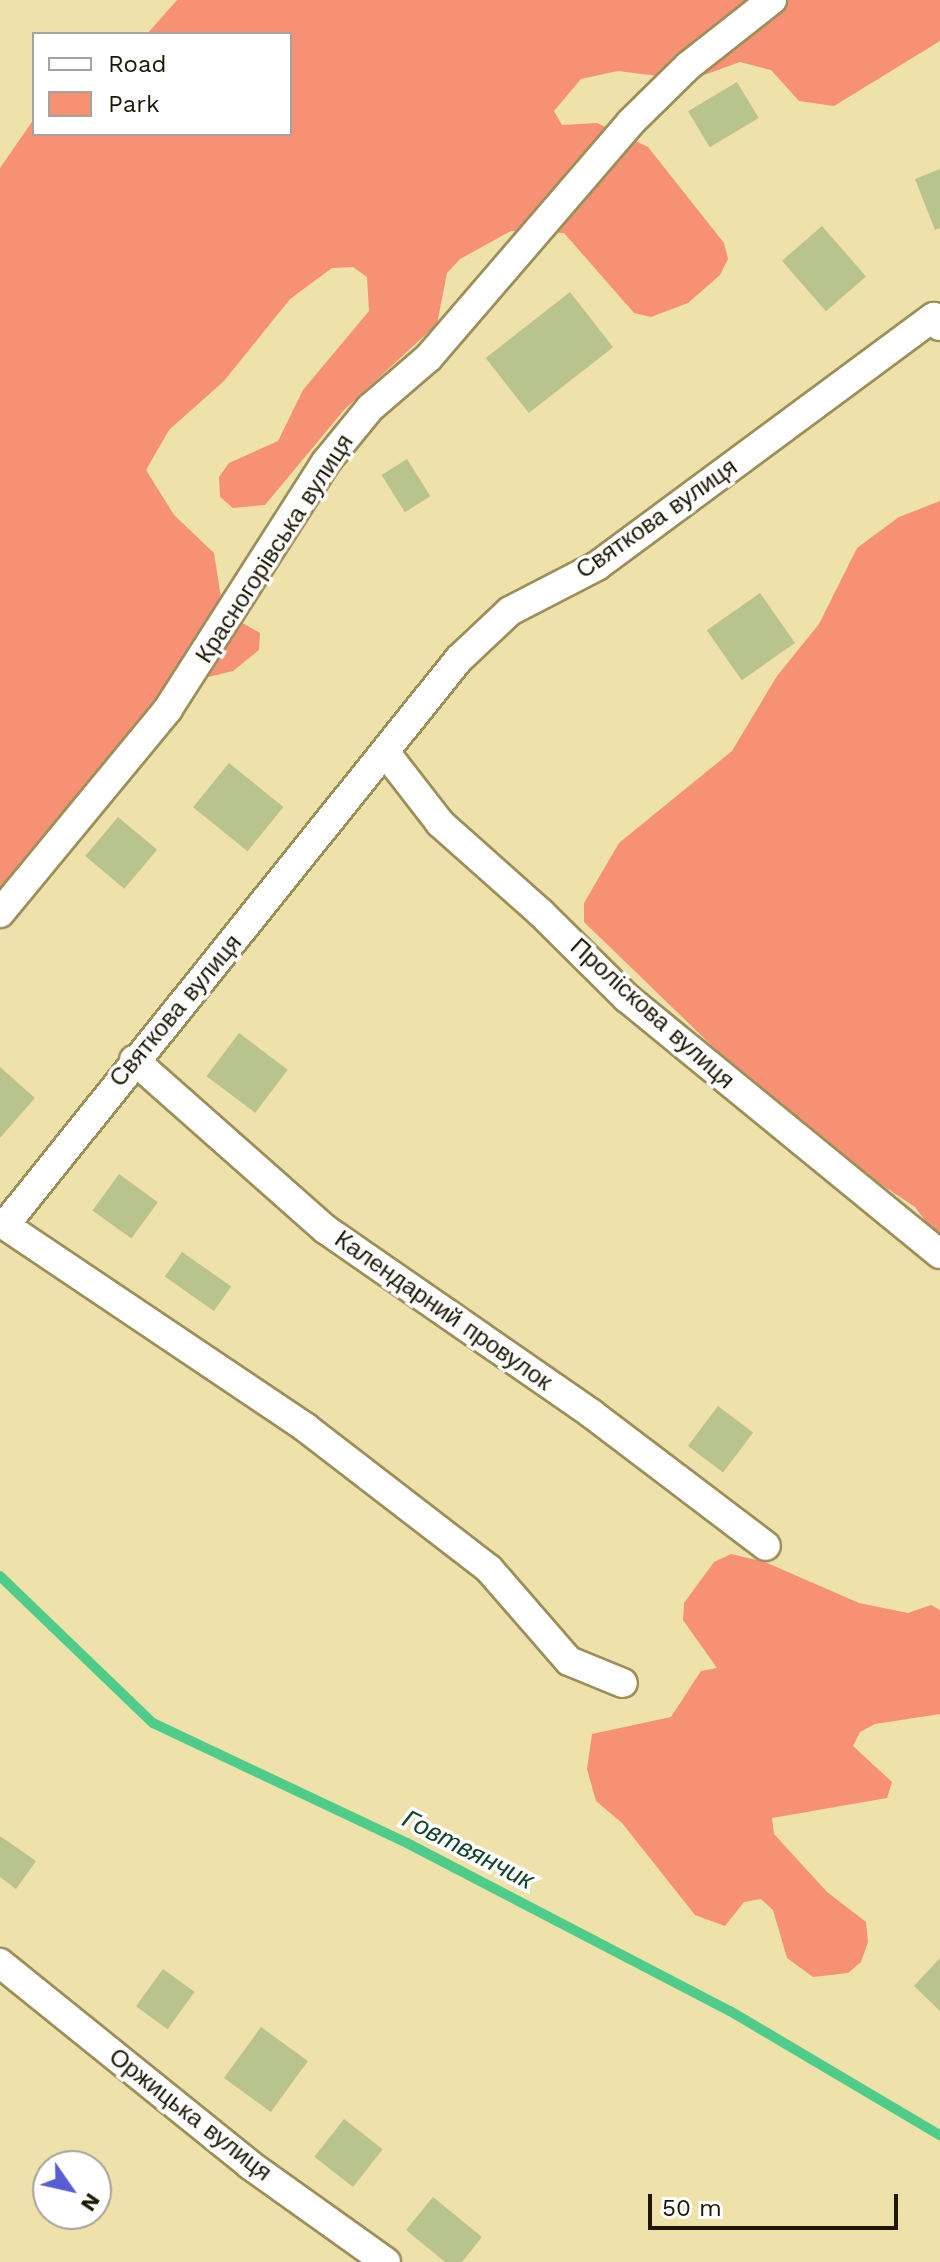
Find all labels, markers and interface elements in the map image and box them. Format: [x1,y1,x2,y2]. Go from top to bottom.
legend [32,32,292,136]
text: Road [108,50,167,78]
text: Park [108,90,160,118]
street label: Красногорівська вулиця [190,429,360,669]
street label: Святкова вулиця [571,453,743,585]
street label: Святкова вулиця [104,929,248,1093]
street label: Проліскова вулиця [564,933,740,1095]
street label: Календарний провулок [329,1225,557,1397]
water label: Говтвянчик [397,1804,539,1896]
street label: Оржицька вулиця [103,2043,277,2187]
north arrow [32,2150,112,2230]
scale bar [652,2178,902,2228]
text: N [76,2189,106,2216]
text: 50 m [662,2194,722,2222]

